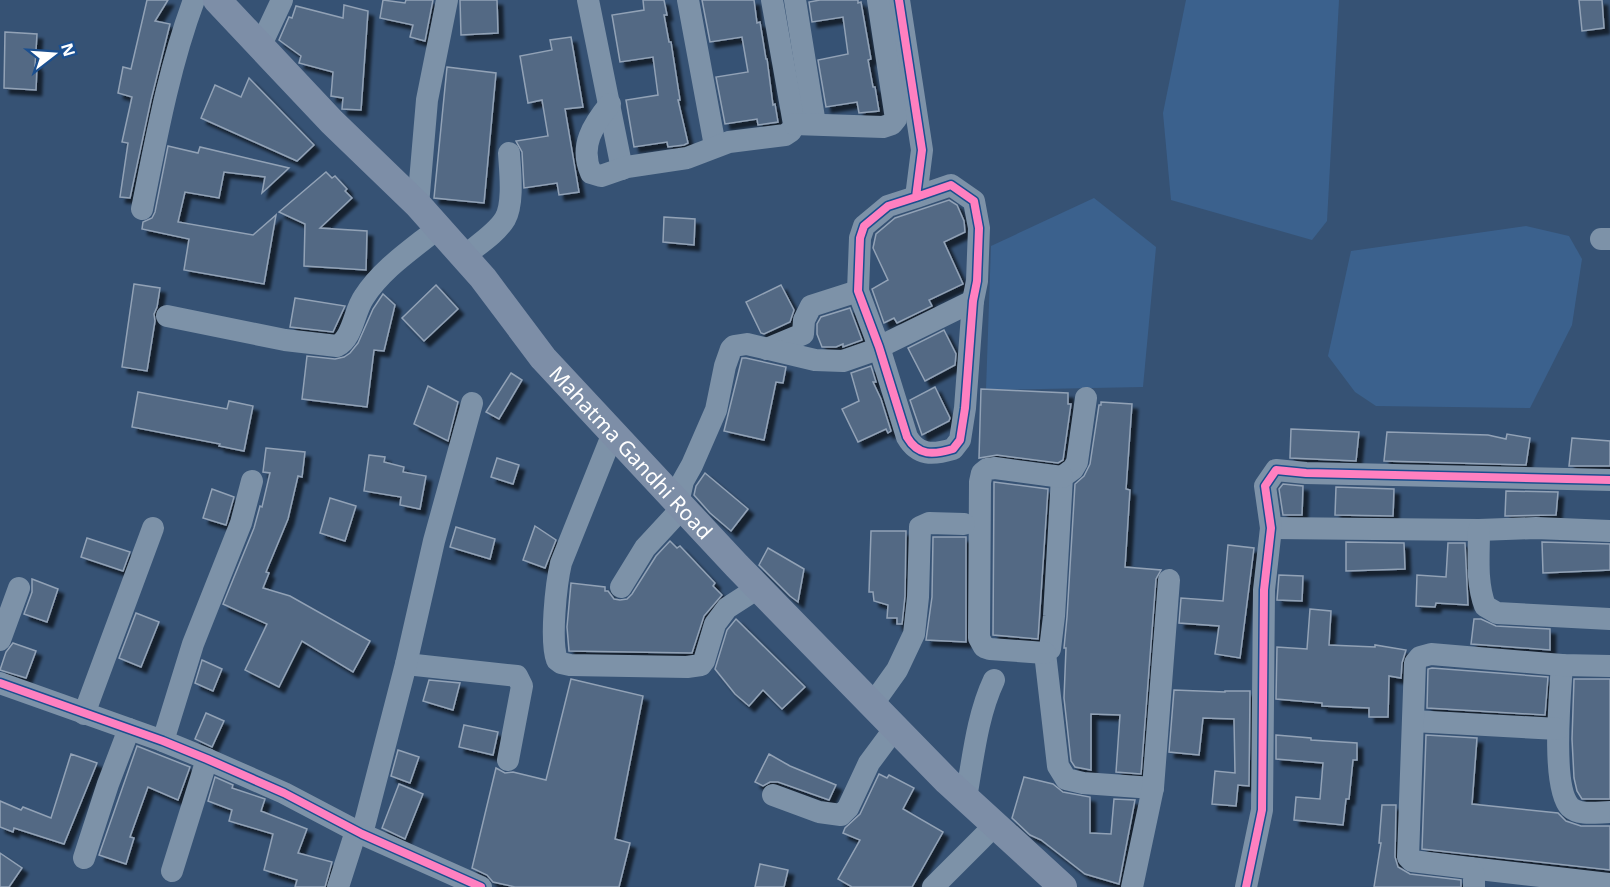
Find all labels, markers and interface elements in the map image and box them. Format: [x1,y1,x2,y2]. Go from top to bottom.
north arrow [24,24,84,84]
text: N [56,40,81,59]
street label: Mahatma Gandhi Road [543,360,719,545]

